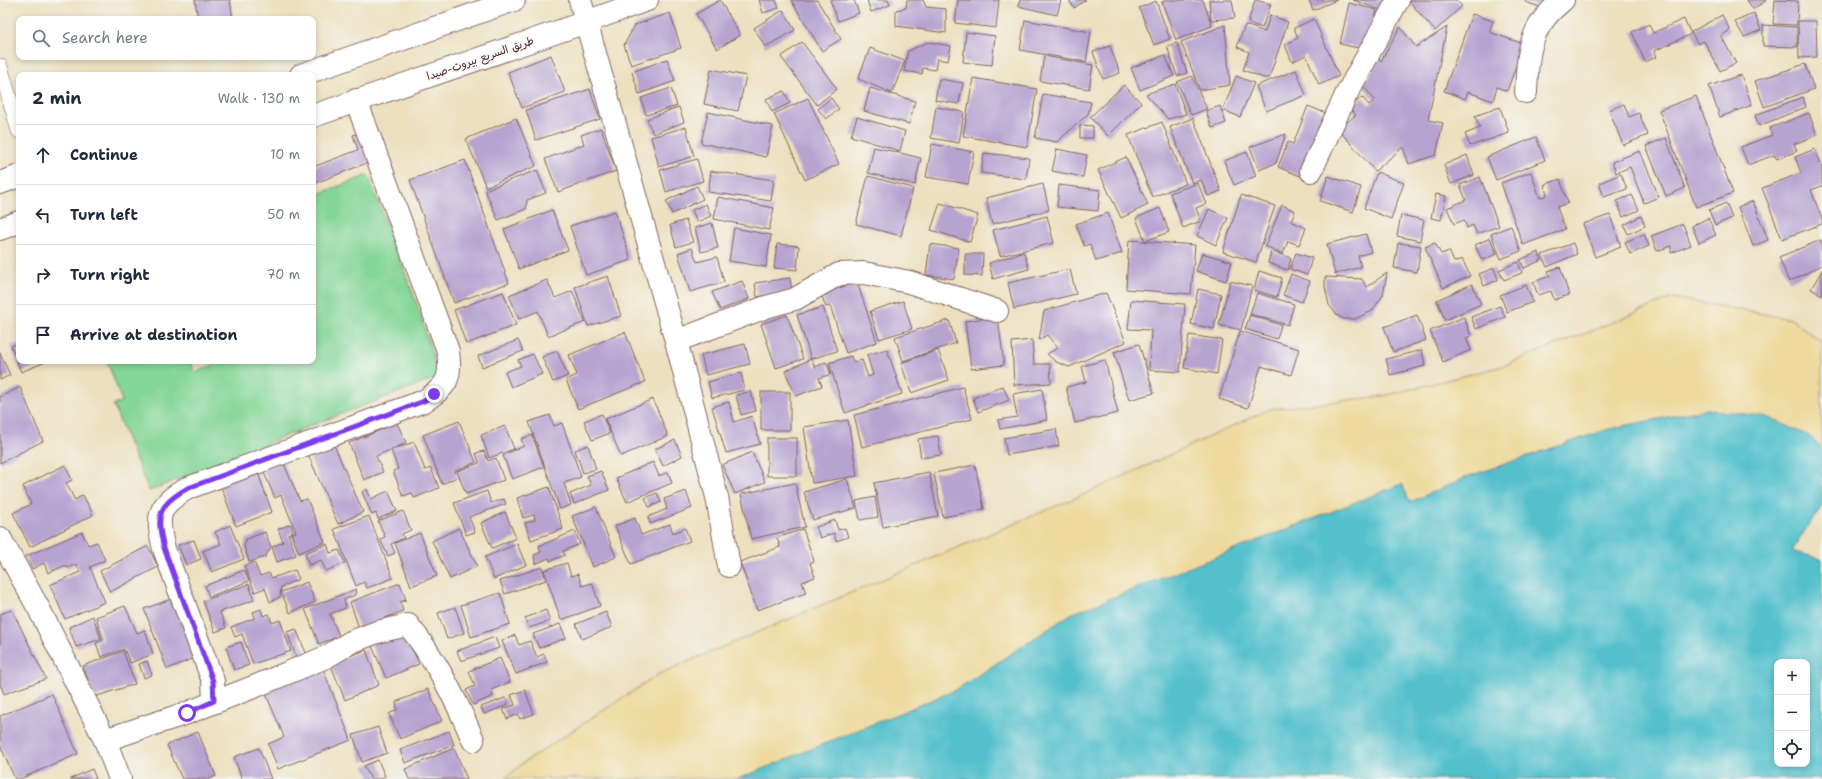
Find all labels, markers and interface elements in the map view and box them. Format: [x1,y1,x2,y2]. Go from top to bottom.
search box [16,16,316,60]
icon: search [30,27,52,49]
text: Search here [62,28,148,48]
street label: طريق السريع بيروت-صيدا [424,33,536,85]
text: 2 min [32,87,82,109]
text: Walk · 130 m [218,90,300,107]
icon: ahead [32,144,54,166]
text: Continue [70,145,138,165]
text: 10 m [270,146,300,163]
icon: left [32,204,54,226]
text: Turn left [70,205,138,225]
text: 50 m [267,206,300,223]
icon: right [32,264,54,286]
text: Turn right [70,265,150,285]
text: 70 m [266,266,300,283]
icon: arrive [32,324,54,346]
text: Arrive at destination [70,325,238,345]
route end [425,385,443,403]
map controls [1774,659,1810,767]
button: + [1774,659,1810,695]
button: − [1774,695,1810,731]
route start [178,704,196,722]
button: locate [1774,731,1810,767]

